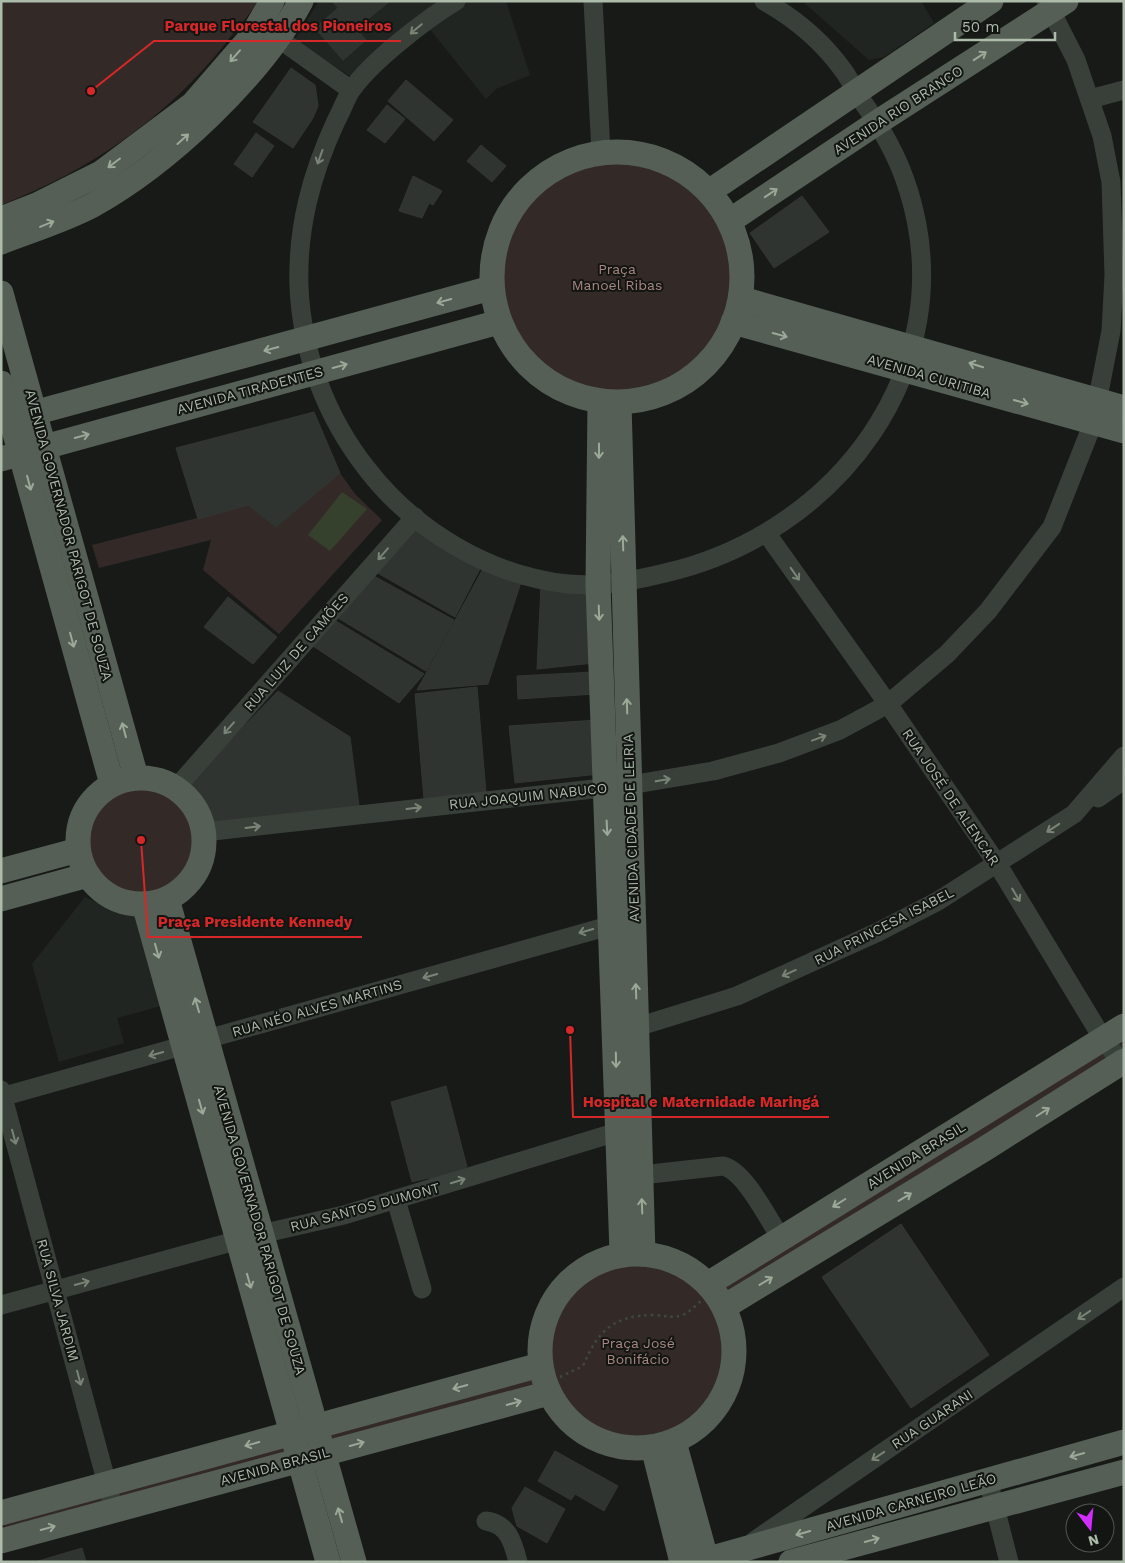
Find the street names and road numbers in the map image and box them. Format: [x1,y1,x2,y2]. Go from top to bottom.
street label: AVENIDA RIO BRANCO [830,62,966,158]
street label: AVENIDA CURITIBA [865,351,993,401]
street label: AVENIDA TIRADENTES [175,363,325,417]
street label: AVENIDA GOVERNADOR PARIGOT DE SOUZA [22,388,116,682]
street label: RUA LUIZ DE CAMÕES [240,590,352,714]
street label: RUA JOSÉ DE ALENCAR [899,726,1003,868]
street label: AVENIDA CIDADE DE LEIRIA [620,733,642,923]
street label: RUA JOAQUIM NABUCO [448,780,608,812]
street label: RUA PRINCESA ISABEL [812,884,956,968]
street label: RUA NÉO ALVES MARTINS [230,976,404,1040]
street label: AVENIDA GOVERNADOR PARIGOT DE SOUZA [211,1083,309,1377]
street label: AVENIDA BRASIL [864,1118,968,1192]
street label: RUA SANTOS DUMONT [288,1179,442,1235]
street label: RUA SILVA JARDIM [34,1237,82,1363]
street label: RUA GUARANI [888,1386,976,1452]
street label: AVENIDA BRASIL [218,1444,332,1488]
street label: AVENIDA CARNEIRO LEÃO [824,1470,998,1534]

